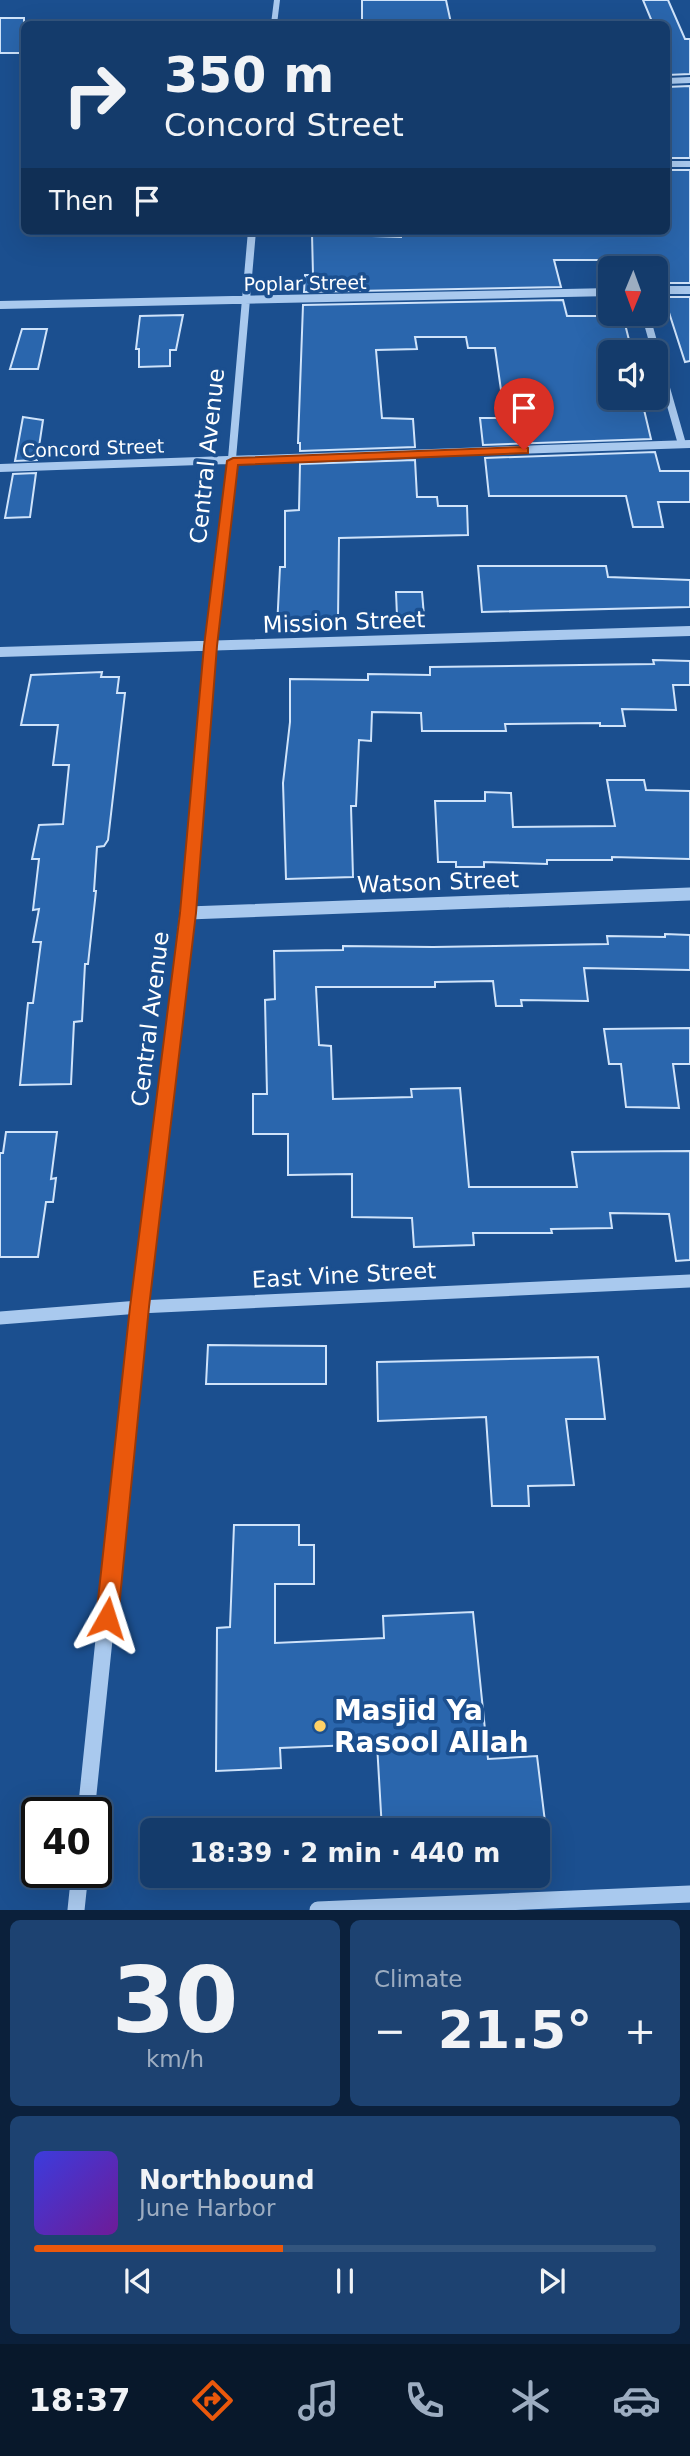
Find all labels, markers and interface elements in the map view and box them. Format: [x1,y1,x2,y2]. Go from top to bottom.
text: 350 m [164,47,334,104]
icon: right [49,49,140,140]
text: Concord Street [164,106,404,144]
icon: arrive [128,182,166,220]
text: Then [49,186,114,216]
north arrow [598,256,668,326]
map controls [598,256,668,410]
street label: Poplar Street [243,271,367,295]
button: sound [598,340,668,410]
street label: Central Avenue [185,367,229,545]
pin [494,378,554,450]
icon: arrive [505,389,543,427]
street label: Concord Street [21,435,165,461]
street label: Mission Street [262,606,426,638]
street label: Watson Street [356,866,520,898]
street label: Central Avenue [126,930,174,1108]
street label: East Vine Street [251,1257,437,1293]
position arrow [70,1581,144,1655]
place label: Masjid Ya Rasool Allah [334,1694,529,1759]
marker: Masjid Ya Rasool Allah [312,1718,328,1734]
speed limit sign: 40 [21,1797,112,1888]
text: 18:39 · 2 min · 440 m [190,1838,500,1868]
text: 30 [112,1948,238,2053]
text: Climate [374,1966,463,1992]
text: 21.5° [438,2000,592,2060]
text: − [374,2009,406,2053]
text: + [624,2009,656,2053]
text: km/h [146,2046,204,2072]
text: Northbound [139,2165,315,2195]
text: June Harbor [139,2195,275,2221]
icon: previous [119,2262,157,2300]
icon: pause [326,2262,364,2300]
icon: next [533,2262,571,2300]
icon: directions [188,2376,237,2425]
icon: music [294,2376,343,2425]
icon: phone [400,2376,449,2425]
icon: climate [506,2376,555,2425]
icon: car [612,2376,661,2425]
text: 18:37 [29,2381,130,2419]

